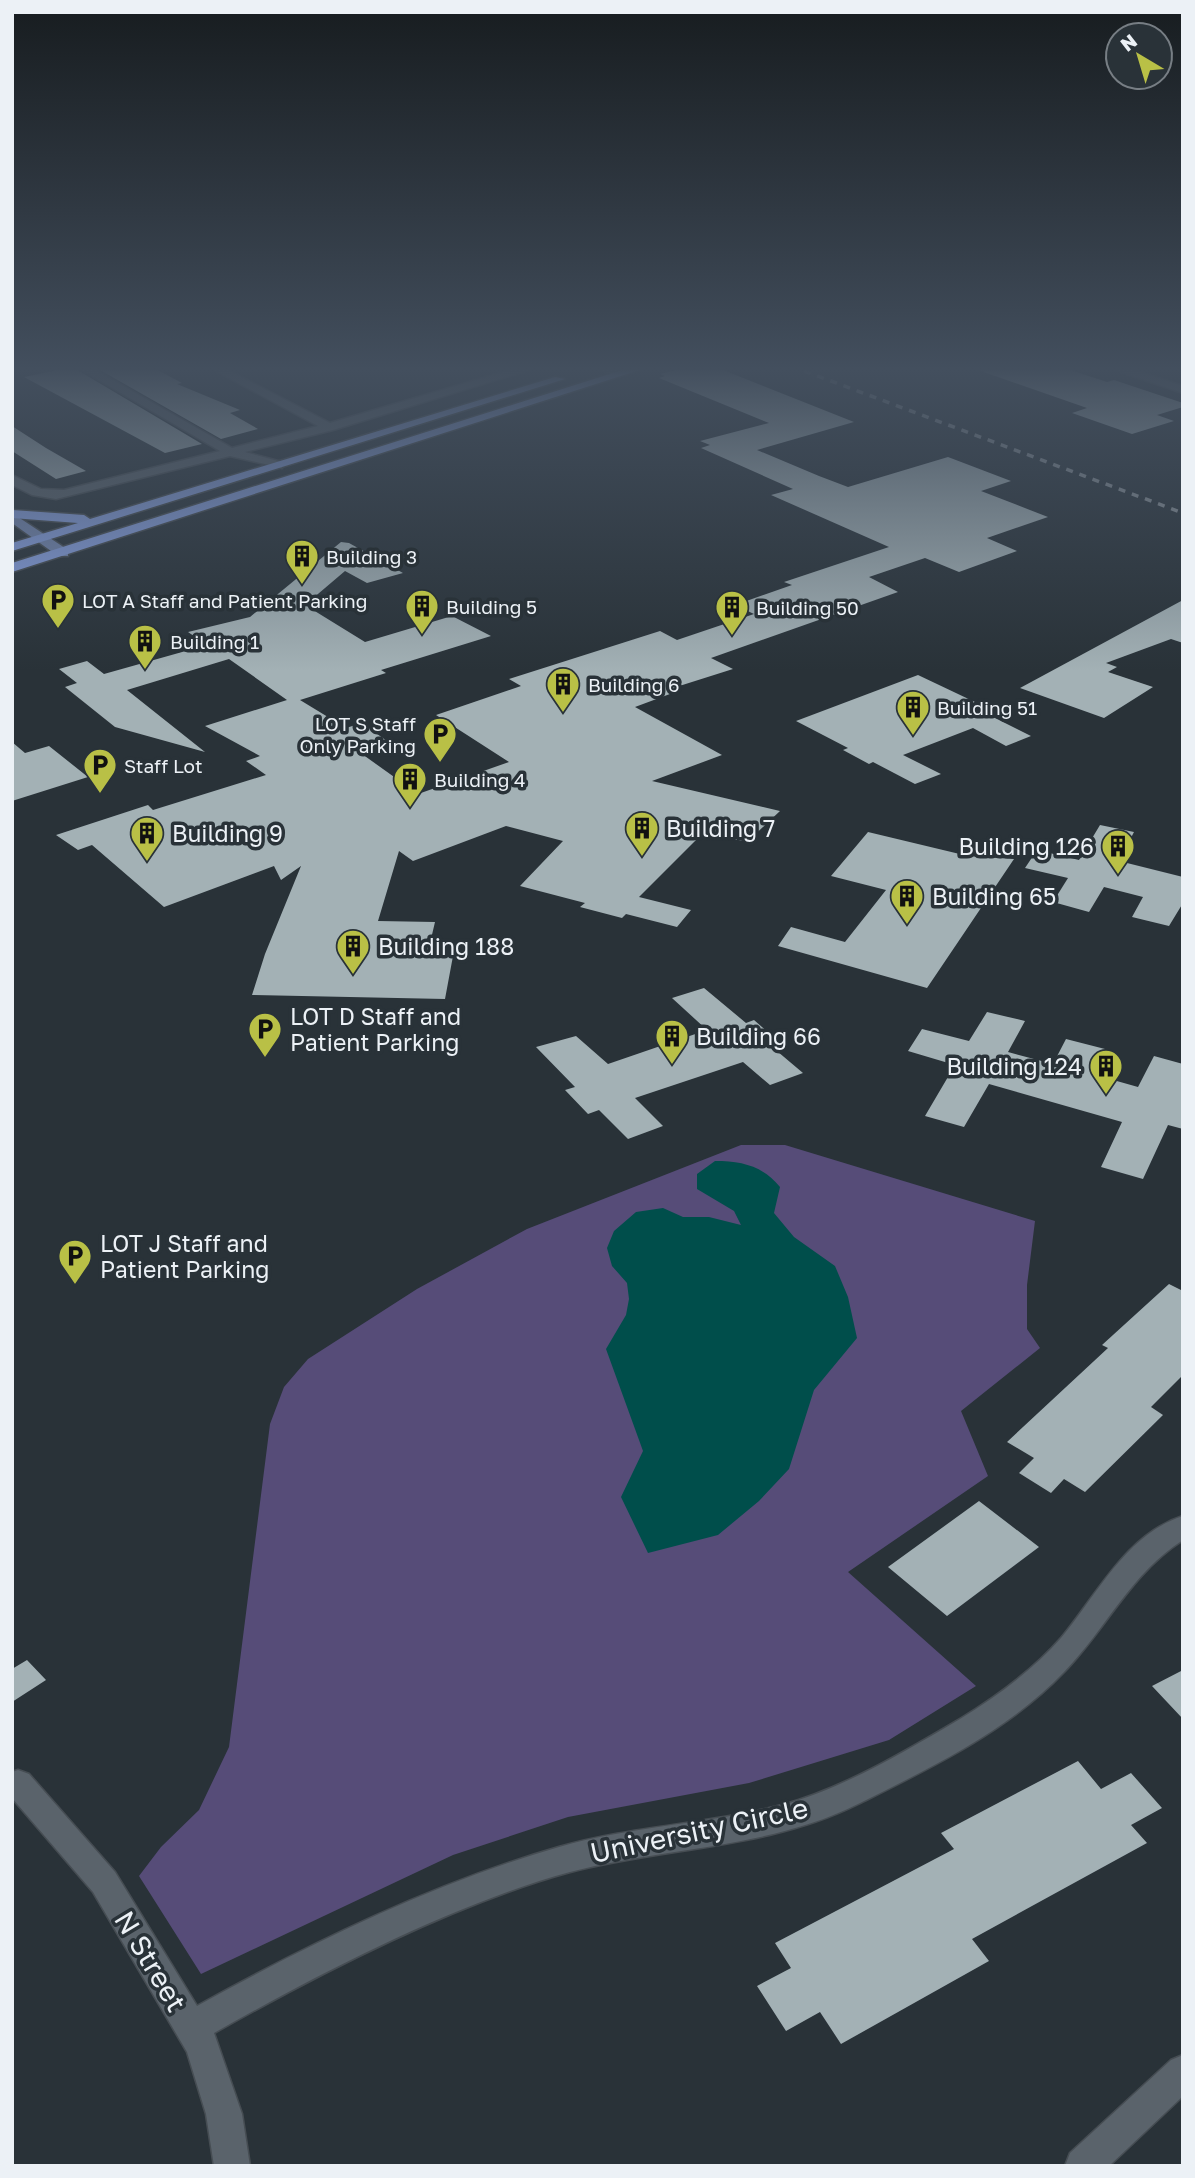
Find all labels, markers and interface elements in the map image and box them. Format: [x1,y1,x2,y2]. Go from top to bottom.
north arrow [1104,21,1174,91]
text: N [1115,29,1141,56]
building icon: Building 3 [283,537,321,586]
place label: Building 3 [326,545,417,568]
parking icon: LOT A Staff and Patient Parking [39,581,77,630]
building icon: Building 5 [403,587,441,636]
building icon: Building 50 [713,588,751,637]
place label: LOT A Staff and Patient Parking [82,589,368,612]
place label: Building 5 [446,595,537,618]
place label: Building 50 [756,596,859,619]
building icon: Building 1 [126,622,164,671]
place label: Building 1 [170,630,259,653]
building icon: Building 6 [544,665,582,714]
place label: Building 6 [588,673,680,696]
building icon: Building 51 [894,688,932,737]
place label: Building 51 [937,696,1037,719]
place label: LOT S Staff Only Parking [300,712,416,757]
parking icon: LOT S Staff Only Parking [421,715,459,764]
parking icon: Staff Lot [81,746,119,795]
place label: Staff Lot [124,754,203,777]
building icon: Building 4 [391,760,429,809]
place label: Building 4 [434,768,526,791]
building icon: Building 7 [623,809,661,858]
building icon: Building 9 [128,814,166,863]
place label: Building 7 [666,814,775,842]
place label: Building 9 [172,819,283,847]
building icon: Building 126 [1099,827,1137,876]
place label: Building 126 [959,832,1094,860]
building icon: Building 65 [888,877,926,926]
place label: Building 65 [932,882,1056,910]
building icon: Building 188 [334,927,372,976]
place label: Building 188 [378,932,514,960]
place label: LOT D Staff and Patient Parking [290,1002,461,1056]
parking icon: LOT D Staff and Patient Parking [246,1010,284,1059]
building icon: Building 66 [653,1017,691,1066]
place label: Building 66 [696,1022,821,1050]
building icon: Building 124 [1087,1047,1125,1096]
place label: Building 124 [947,1052,1082,1080]
place label: LOT J Staff and Patient Parking [100,1229,269,1283]
parking icon: LOT J Staff and Patient Parking [56,1237,94,1286]
street label: University Circle [587,1791,811,1869]
street label: N Street [108,1905,194,2017]

